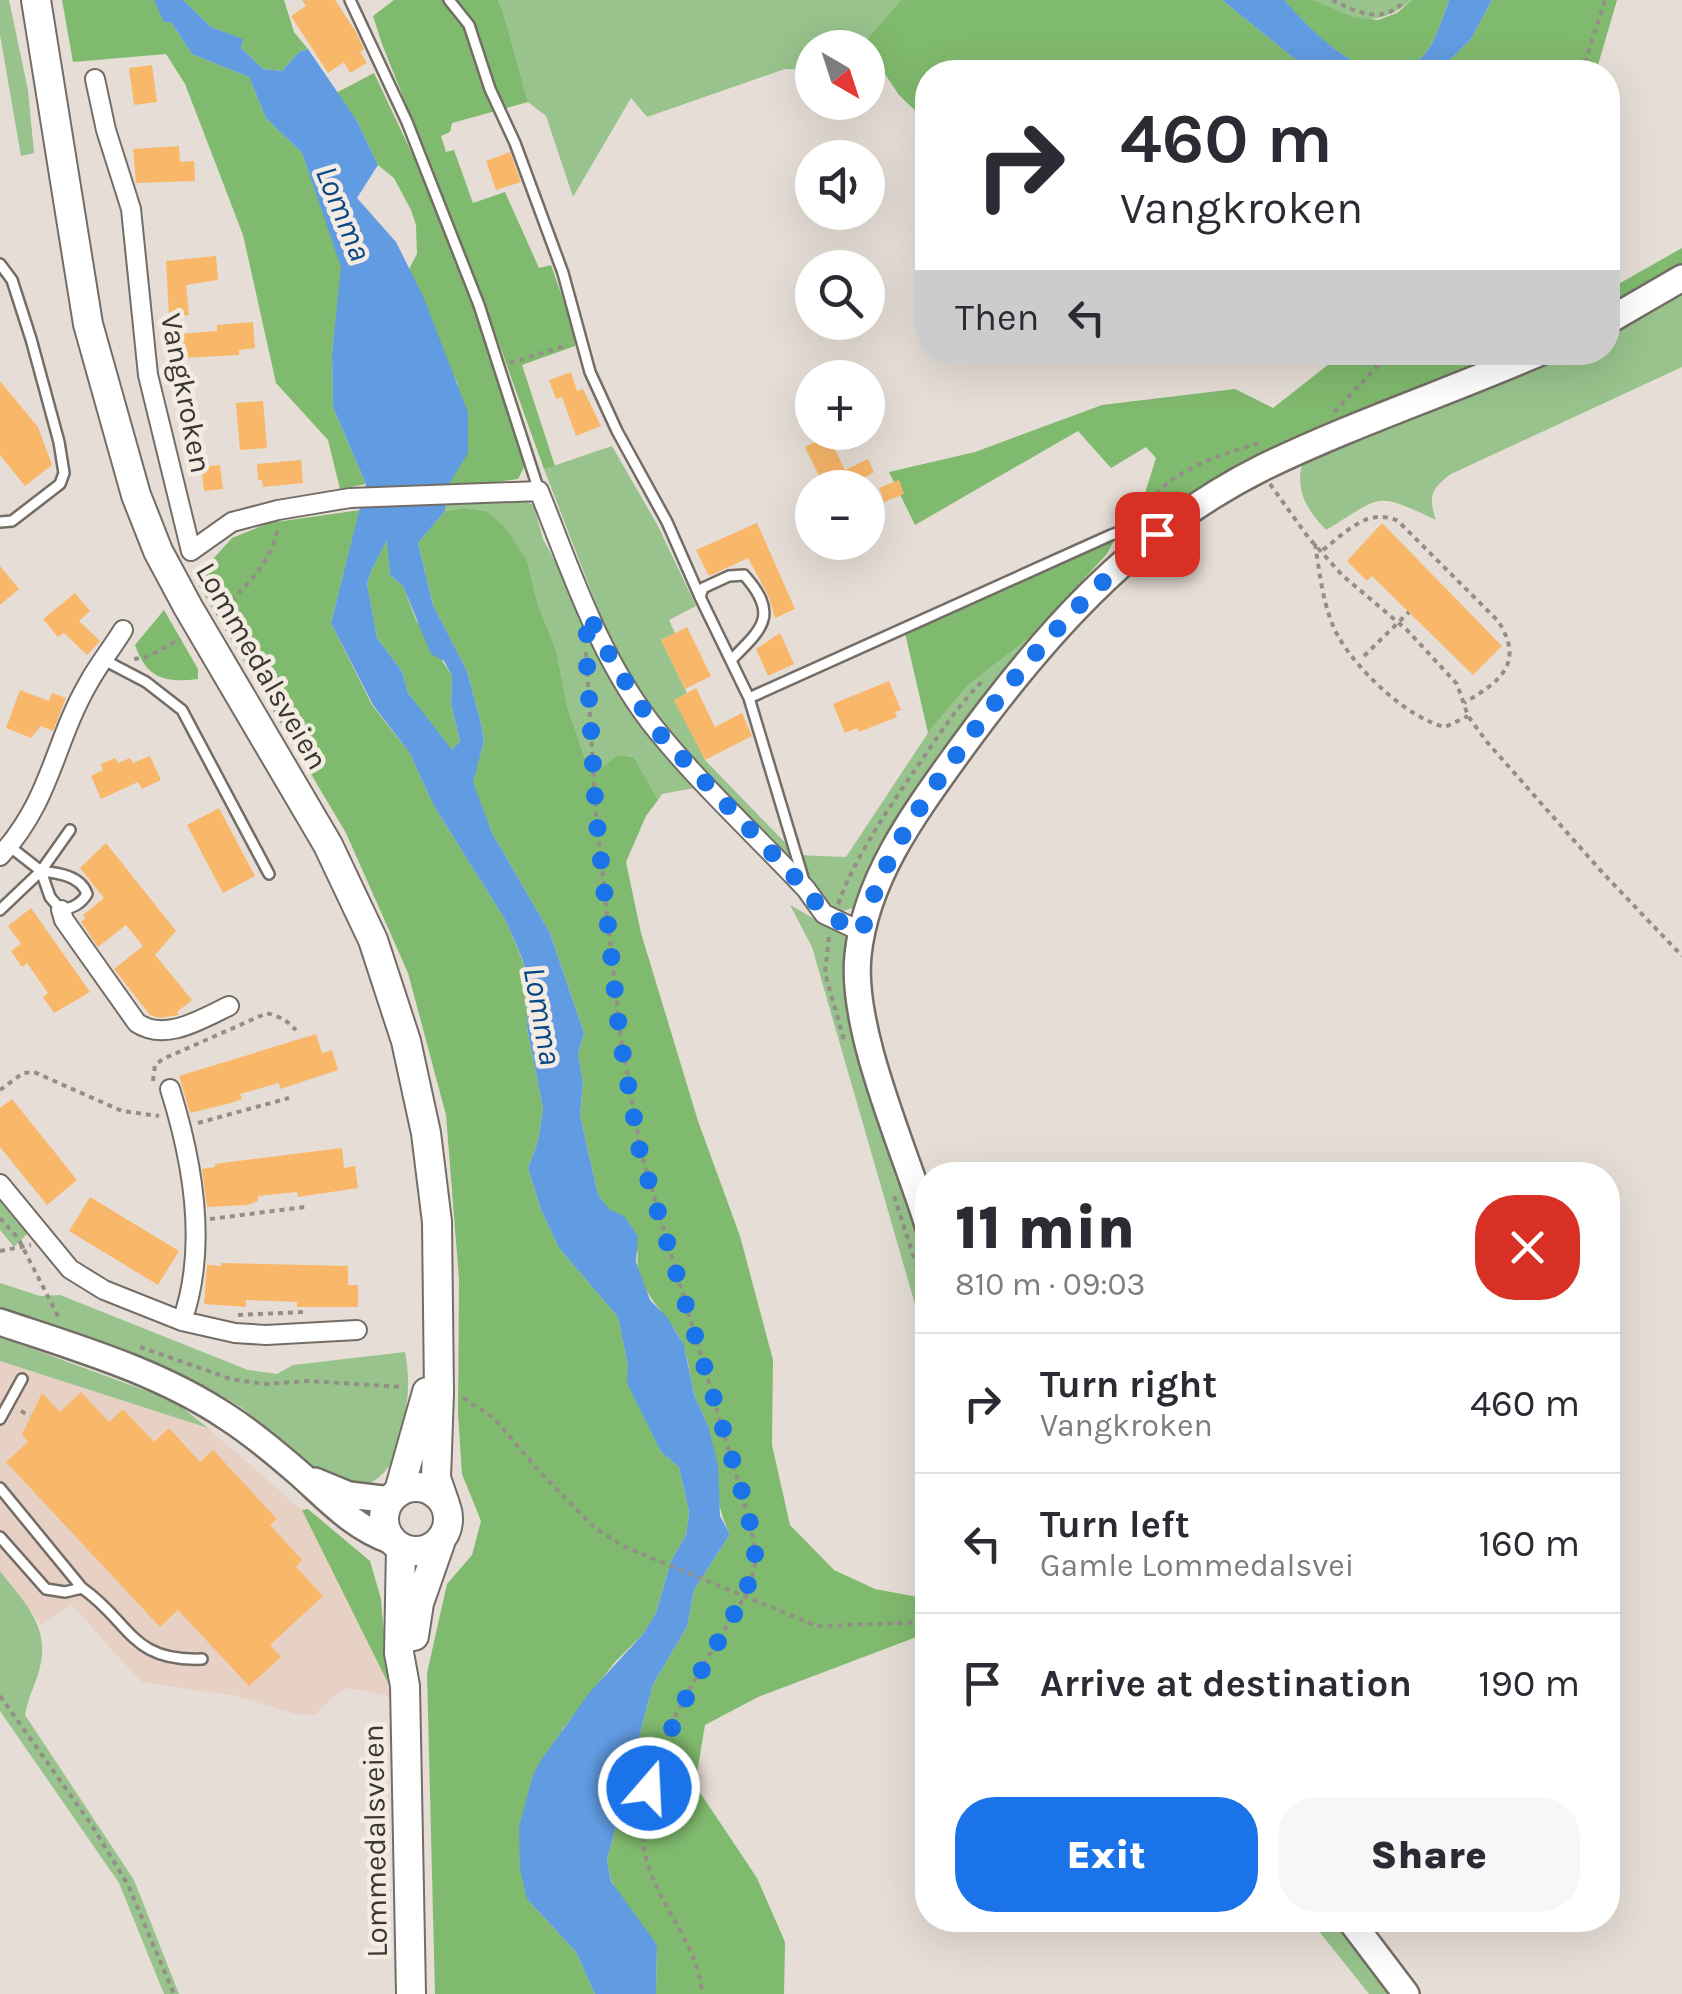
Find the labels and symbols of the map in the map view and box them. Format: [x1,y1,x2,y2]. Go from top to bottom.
north arrow [795,30,885,120]
water label: Lomma [308,160,379,266]
street label: Vangkroken [153,310,219,476]
pin [1115,492,1200,577]
street label: Lommedalsveien [188,556,336,776]
water label: Lomma [516,964,569,1068]
street label: Lommedalsveien [355,1724,395,1958]
position arrow [597,1736,701,1840]

